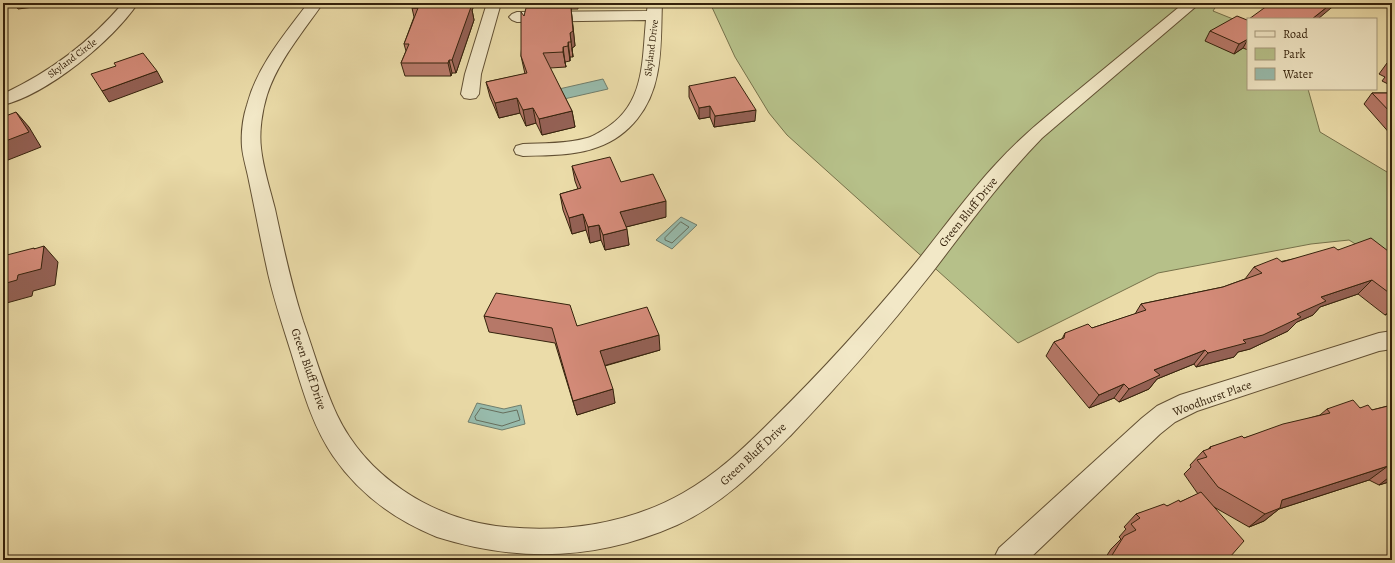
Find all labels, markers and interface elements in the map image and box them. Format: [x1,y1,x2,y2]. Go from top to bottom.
street label: Skyland Drive [641,18,661,77]
legend [1247,18,1377,90]
text: Road [1283,26,1309,42]
street label: Skyland Circle [45,35,100,81]
text: Park [1283,46,1306,62]
text: Water [1282,66,1313,82]
street label: Green Bluff Drive [935,174,1001,250]
street label: Green Bluff Drive [288,326,330,412]
street label: Woodhurst Place [1169,376,1254,420]
street label: Green Bluff Drive [716,419,790,489]

